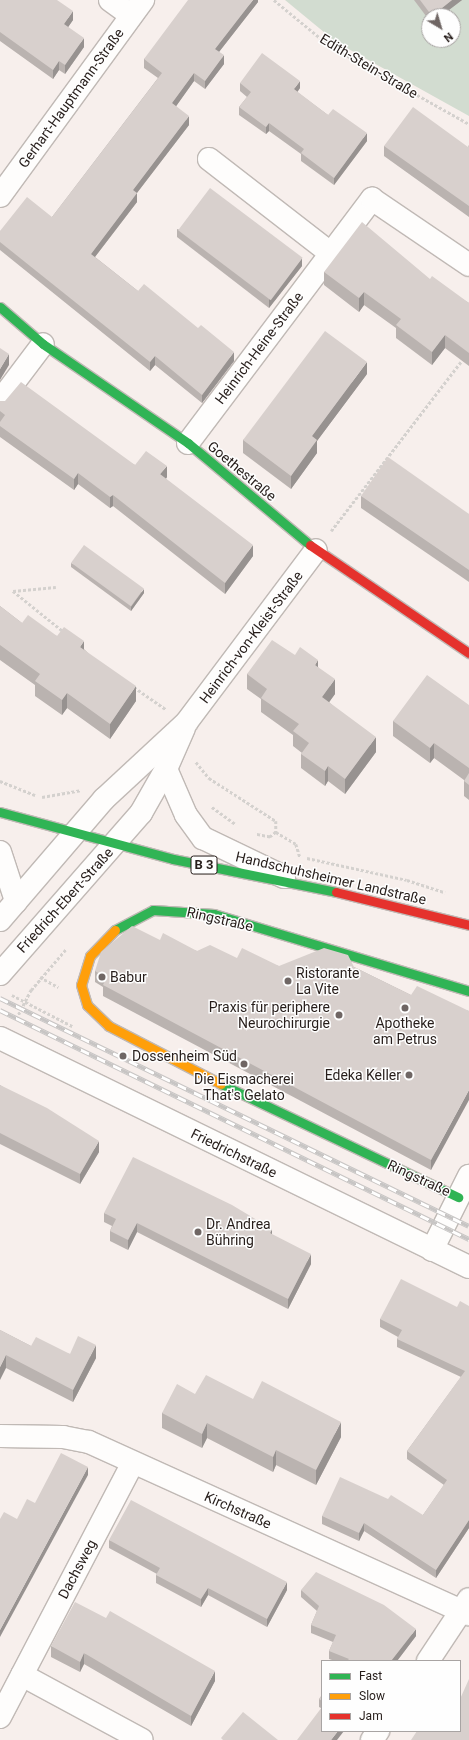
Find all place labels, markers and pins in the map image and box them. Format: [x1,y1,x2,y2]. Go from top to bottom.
place label: Ristorante La Vite [296,965,360,998]
place label: Babur [110,969,147,985]
marker: Babur [97,972,107,982]
marker: Ristorante La Vite [283,976,293,986]
place label: Praxis für periphere Neurochirurgie [209,999,330,1032]
marker: Apotheke am Petrus [400,1003,410,1013]
marker: Praxis für periphere Neurochirurgie [333,1009,345,1021]
place label: Apotheke am Petrus [373,1015,437,1048]
place label: Dossenheim Süd [132,1048,237,1064]
marker: Dossenheim Süd [117,1050,129,1062]
marker: Die Eismacherei That's Gelato [239,1059,249,1069]
place label: Edeka Keller [325,1067,401,1083]
marker: Edeka Keller [404,1070,414,1080]
place label: Die Eismacherei That's Gelato [194,1071,294,1104]
place label: Dr. Andrea Bühring [206,1216,271,1248]
marker: Dr. Andrea Bühring [193,1227,203,1237]

